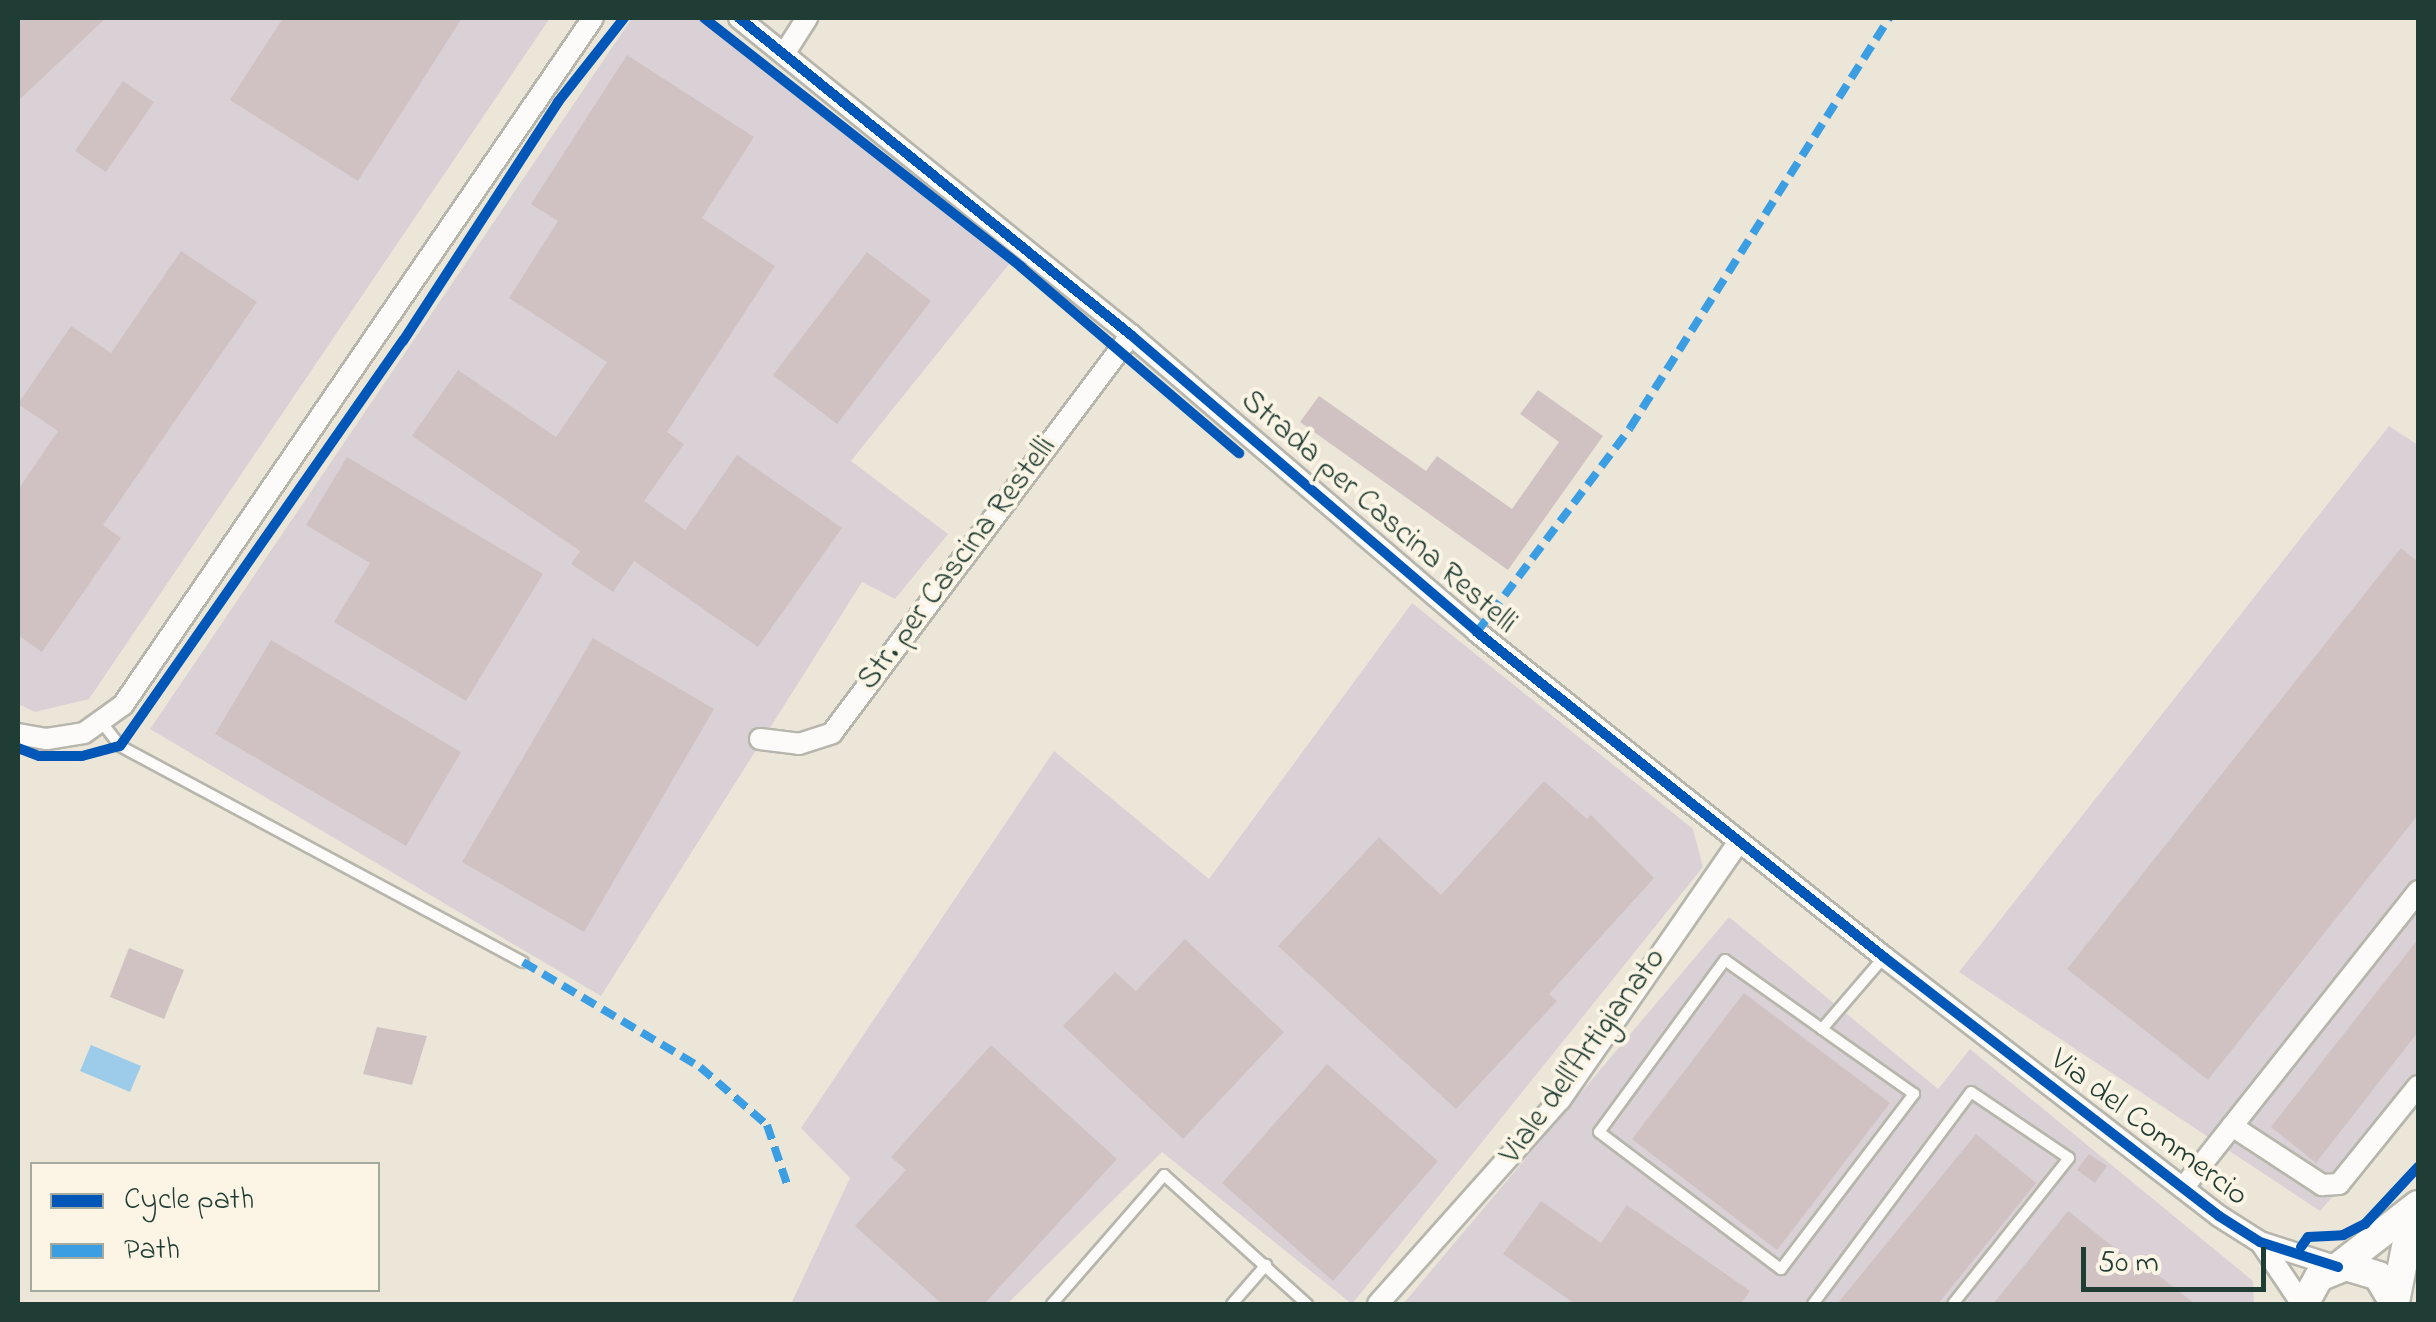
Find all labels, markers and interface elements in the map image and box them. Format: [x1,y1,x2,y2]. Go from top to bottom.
street label: Strada per Cascina Restelli [1232,383,1524,643]
street label: Str. per Cascina Restelli [850,430,1066,698]
street label: Viale dell'Artigianato [1493,941,1675,1173]
street label: Via del Commercio [2041,1042,2255,1216]
legend [30,1162,380,1292]
text: Cycle path [124,1179,254,1223]
scale bar [2086,1227,2271,1289]
text: Path [124,1229,180,1273]
text: 50 m [2098,1242,2159,1286]

